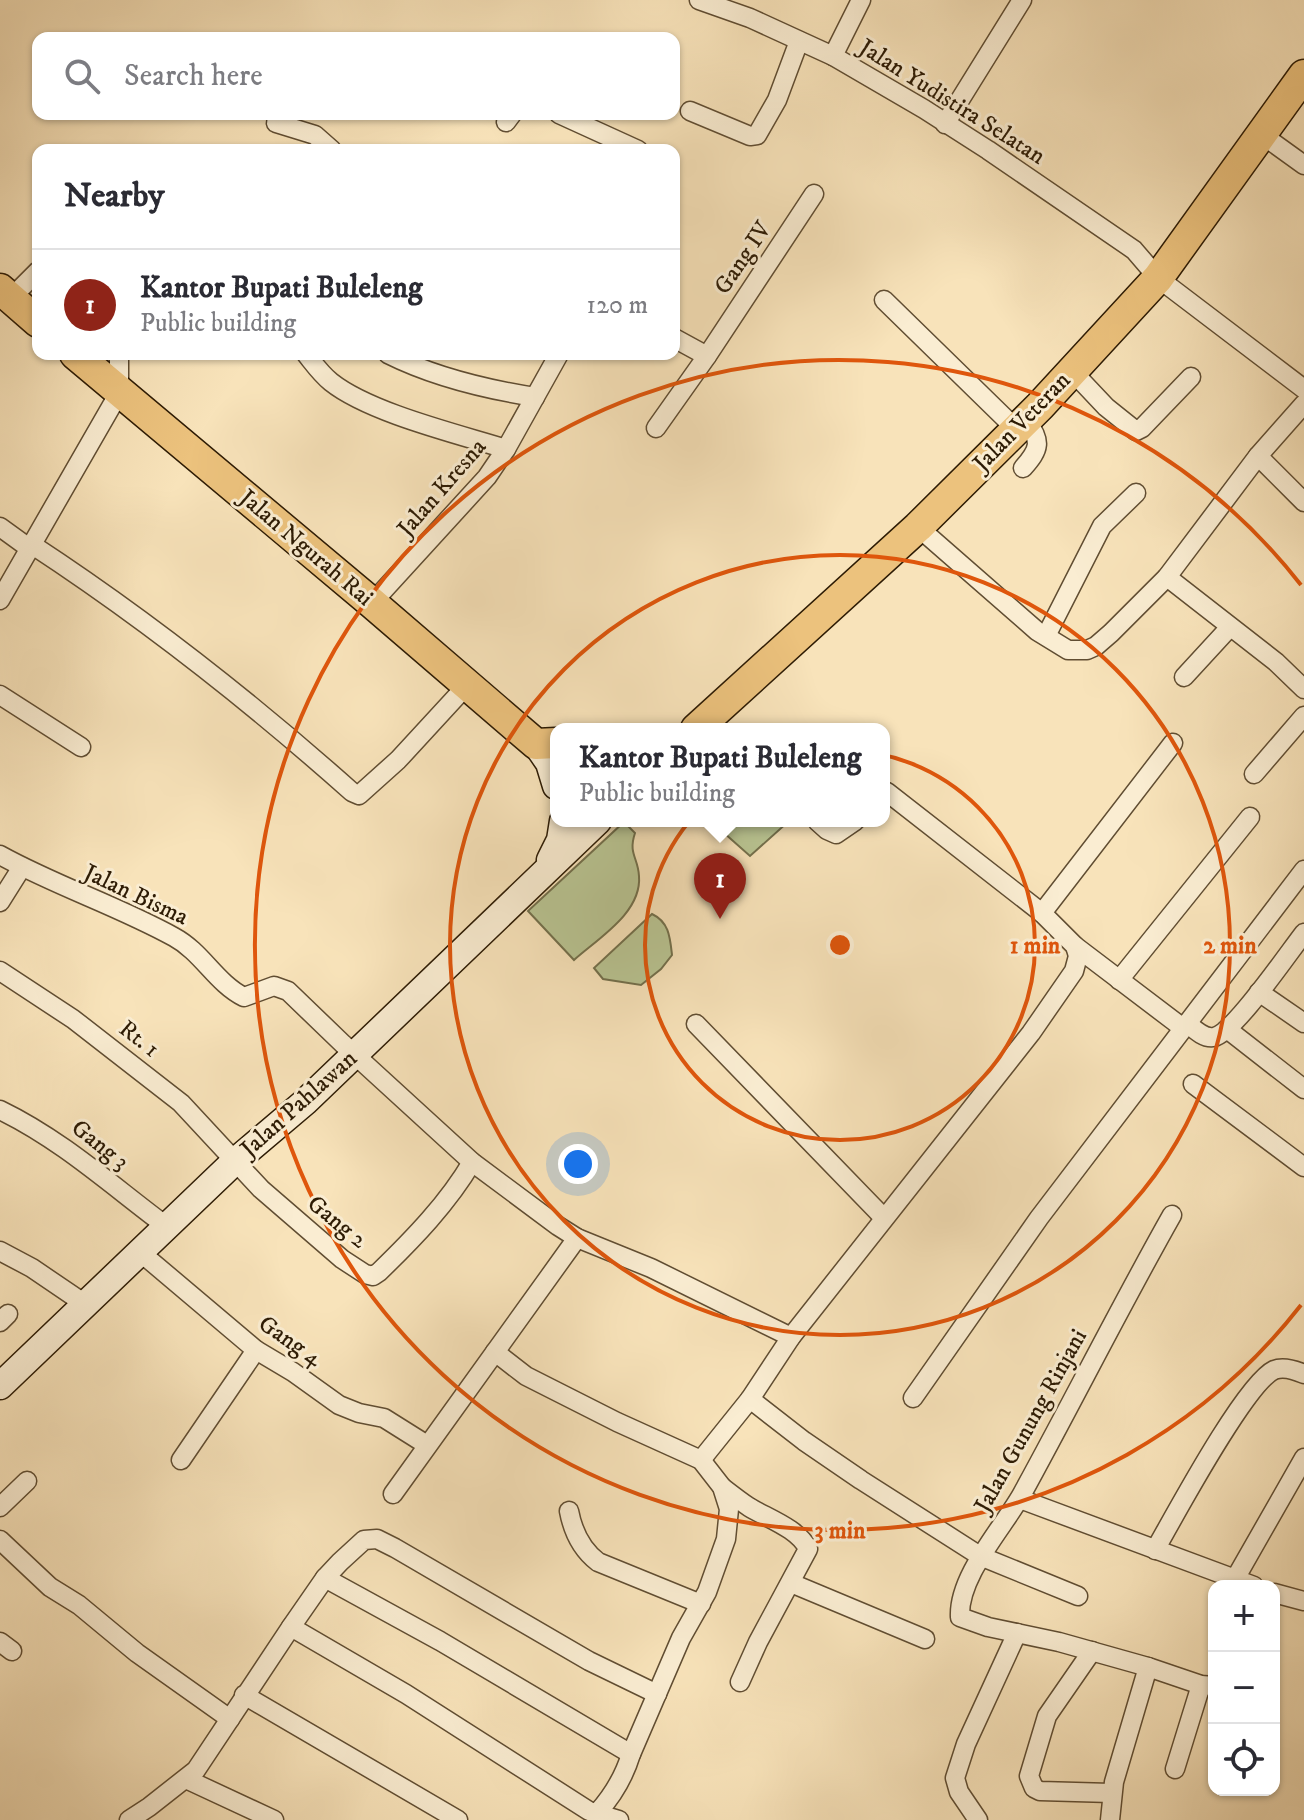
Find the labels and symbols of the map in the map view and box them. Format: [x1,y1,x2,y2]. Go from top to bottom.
street label: Jalan Yudistira Selatan [852,31,1051,172]
street label: Gang IV [708,215,779,300]
street label: Jalan Veteran [966,365,1077,480]
street label: Jalan Kresna [390,432,493,545]
street label: Jalan Ngurah Rai [231,482,379,613]
pin: 1 [694,853,746,919]
street label: Jalan Bisma [77,857,194,933]
centre of rings [826,931,854,959]
text: 1 min [1010,931,1061,961]
text: 2 min [1203,931,1257,961]
street label: Rt. 1 [113,1014,165,1064]
street label: Jalan Pahlawan [233,1044,364,1165]
street label: Gang 3 [65,1113,135,1177]
your location [558,1144,598,1184]
street label: Gang 2 [301,1189,373,1255]
street label: Gang 4 [253,1309,328,1374]
street label: Jalan Gunung Rinjani [967,1324,1094,1520]
text: 3 min [815,1516,866,1546]

